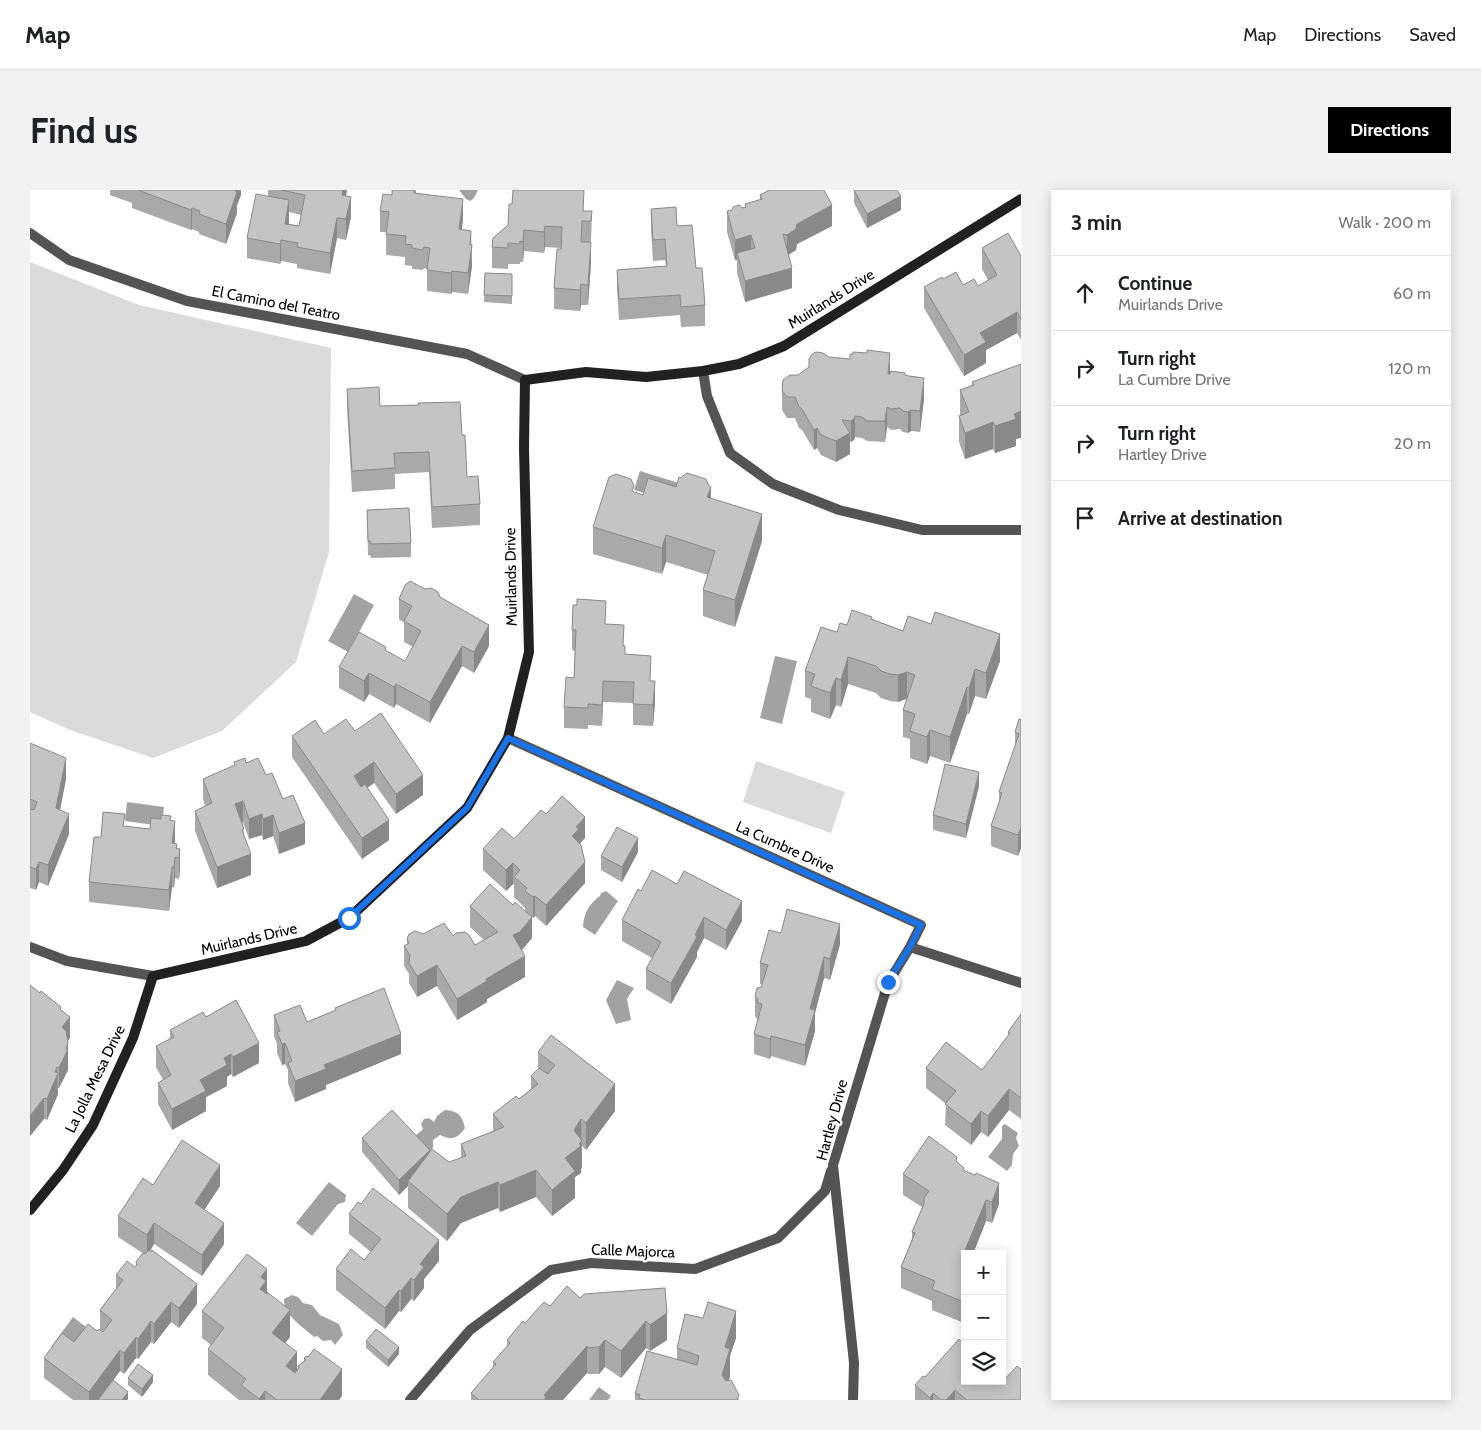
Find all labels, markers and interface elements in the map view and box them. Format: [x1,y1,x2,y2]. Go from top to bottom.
text: Map [25,20,71,49]
text: Map [1243,24,1276,46]
text: Directions [1304,24,1381,46]
text: Saved [1409,24,1456,46]
button: Directions [1328,107,1451,153]
text: Find us [30,109,138,152]
text: 3 min [1071,210,1122,235]
text: Walk · 200 m [1339,213,1431,232]
street label: Muirlands Drive [784,265,878,333]
text: Continue [1118,272,1192,295]
icon: ahead [1071,279,1099,307]
street label: El Camino del Teatro [210,282,342,324]
text: 60 m [1393,284,1431,303]
text: Muirlands Drive [1118,295,1223,314]
text: Turn right [1118,347,1196,370]
icon: right [1071,354,1099,382]
text: 120 m [1389,359,1431,378]
text: La Cumbre Drive [1118,370,1231,389]
text: Turn right [1118,422,1196,445]
icon: right [1071,429,1099,457]
text: 20 m [1394,434,1431,453]
text: Hartley Drive [1118,445,1207,464]
icon: arrive [1071,504,1099,532]
text: Arrive at destination [1118,507,1282,530]
street label: Muirlands Drive [501,527,521,626]
street label: La Cumbre Drive [733,817,837,877]
route start [338,907,361,930]
street label: Muirlands Drive [199,919,299,959]
route end [877,971,900,994]
street label: La Jolla Mesa Drive [61,1022,129,1136]
street label: Hartley Drive [813,1077,852,1162]
street label: Calle Majorca [591,1241,676,1261]
map controls [961,1250,1006,1385]
button: + [961,1250,1006,1295]
button: − [961,1295,1006,1340]
button: layers [961,1340,1006,1385]

